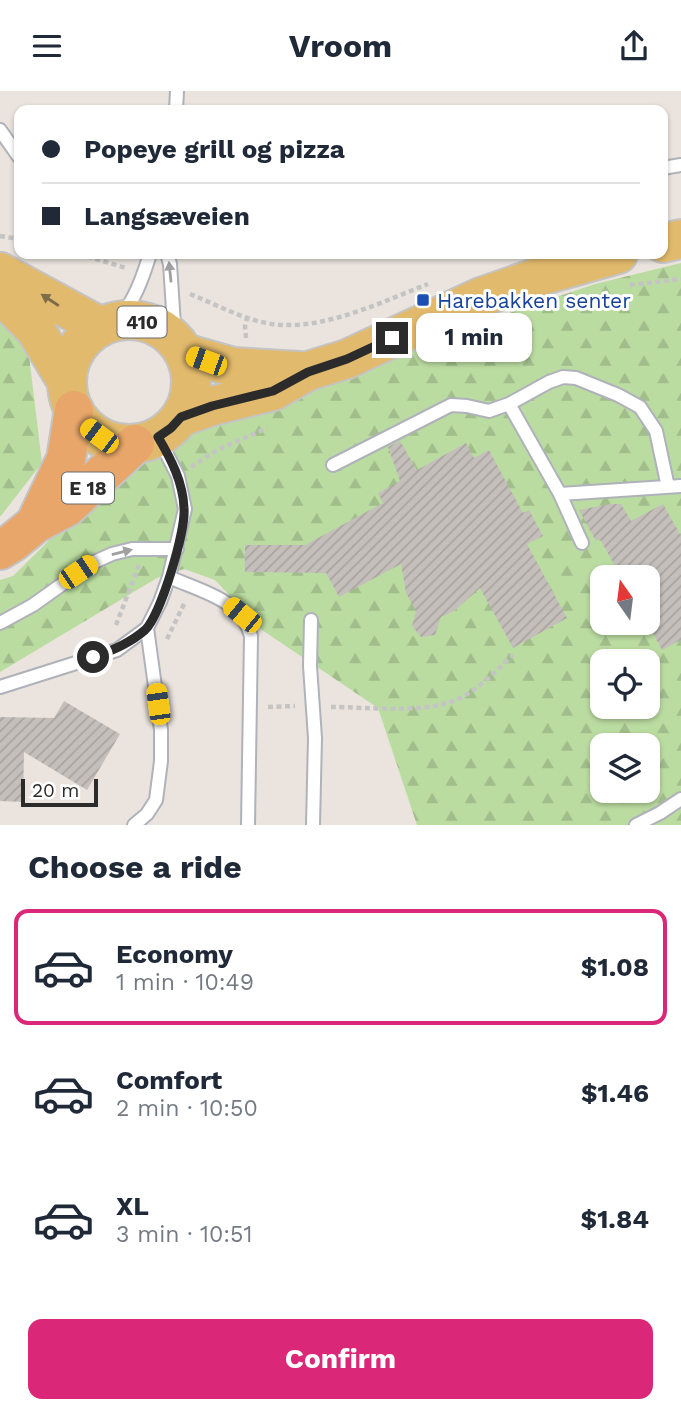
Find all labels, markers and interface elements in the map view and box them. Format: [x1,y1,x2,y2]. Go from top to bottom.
icon: menu [28,27,66,65]
text: Vroom [289,27,392,65]
icon: share [615,27,653,65]
text: Popeye grill og pizza [84,134,345,164]
text: Langsæveien [84,201,250,231]
one-way arrow [165,261,176,283]
place label: Harebakken senter [437,288,631,313]
marker: Harebakken senter [415,292,431,308]
one-way arrow [41,294,60,307]
road number: 410 [118,307,166,337]
callout: 1 min [416,313,532,363]
route end [376,322,408,354]
text: 1 min [444,324,504,351]
car [183,344,230,378]
car [76,415,123,457]
road number: E 18 [62,473,114,503]
one-way arrow [111,546,133,557]
car [55,552,102,592]
north arrow [590,565,660,635]
map controls [590,565,660,803]
car [220,594,265,636]
route start [77,641,109,673]
button: locate [590,649,660,719]
car [145,682,172,726]
button: layers [590,733,660,803]
scale bar [21,776,98,808]
text: 20 m [32,779,79,802]
text: Choose a ride [28,848,242,886]
icon: car [32,936,95,999]
text: Economy [116,939,233,969]
text: $1.08 [581,952,649,982]
text: 1 min · 10:49 [116,969,254,996]
icon: car [32,1062,95,1125]
text: Comfort [116,1065,222,1095]
text: $1.46 [581,1078,649,1108]
text: 2 min · 10:50 [116,1095,258,1122]
icon: car [32,1188,95,1251]
text: XL [116,1191,149,1221]
text: $1.84 [580,1204,649,1234]
text: 3 min · 10:51 [116,1221,252,1248]
button: Confirm [28,1319,653,1399]

